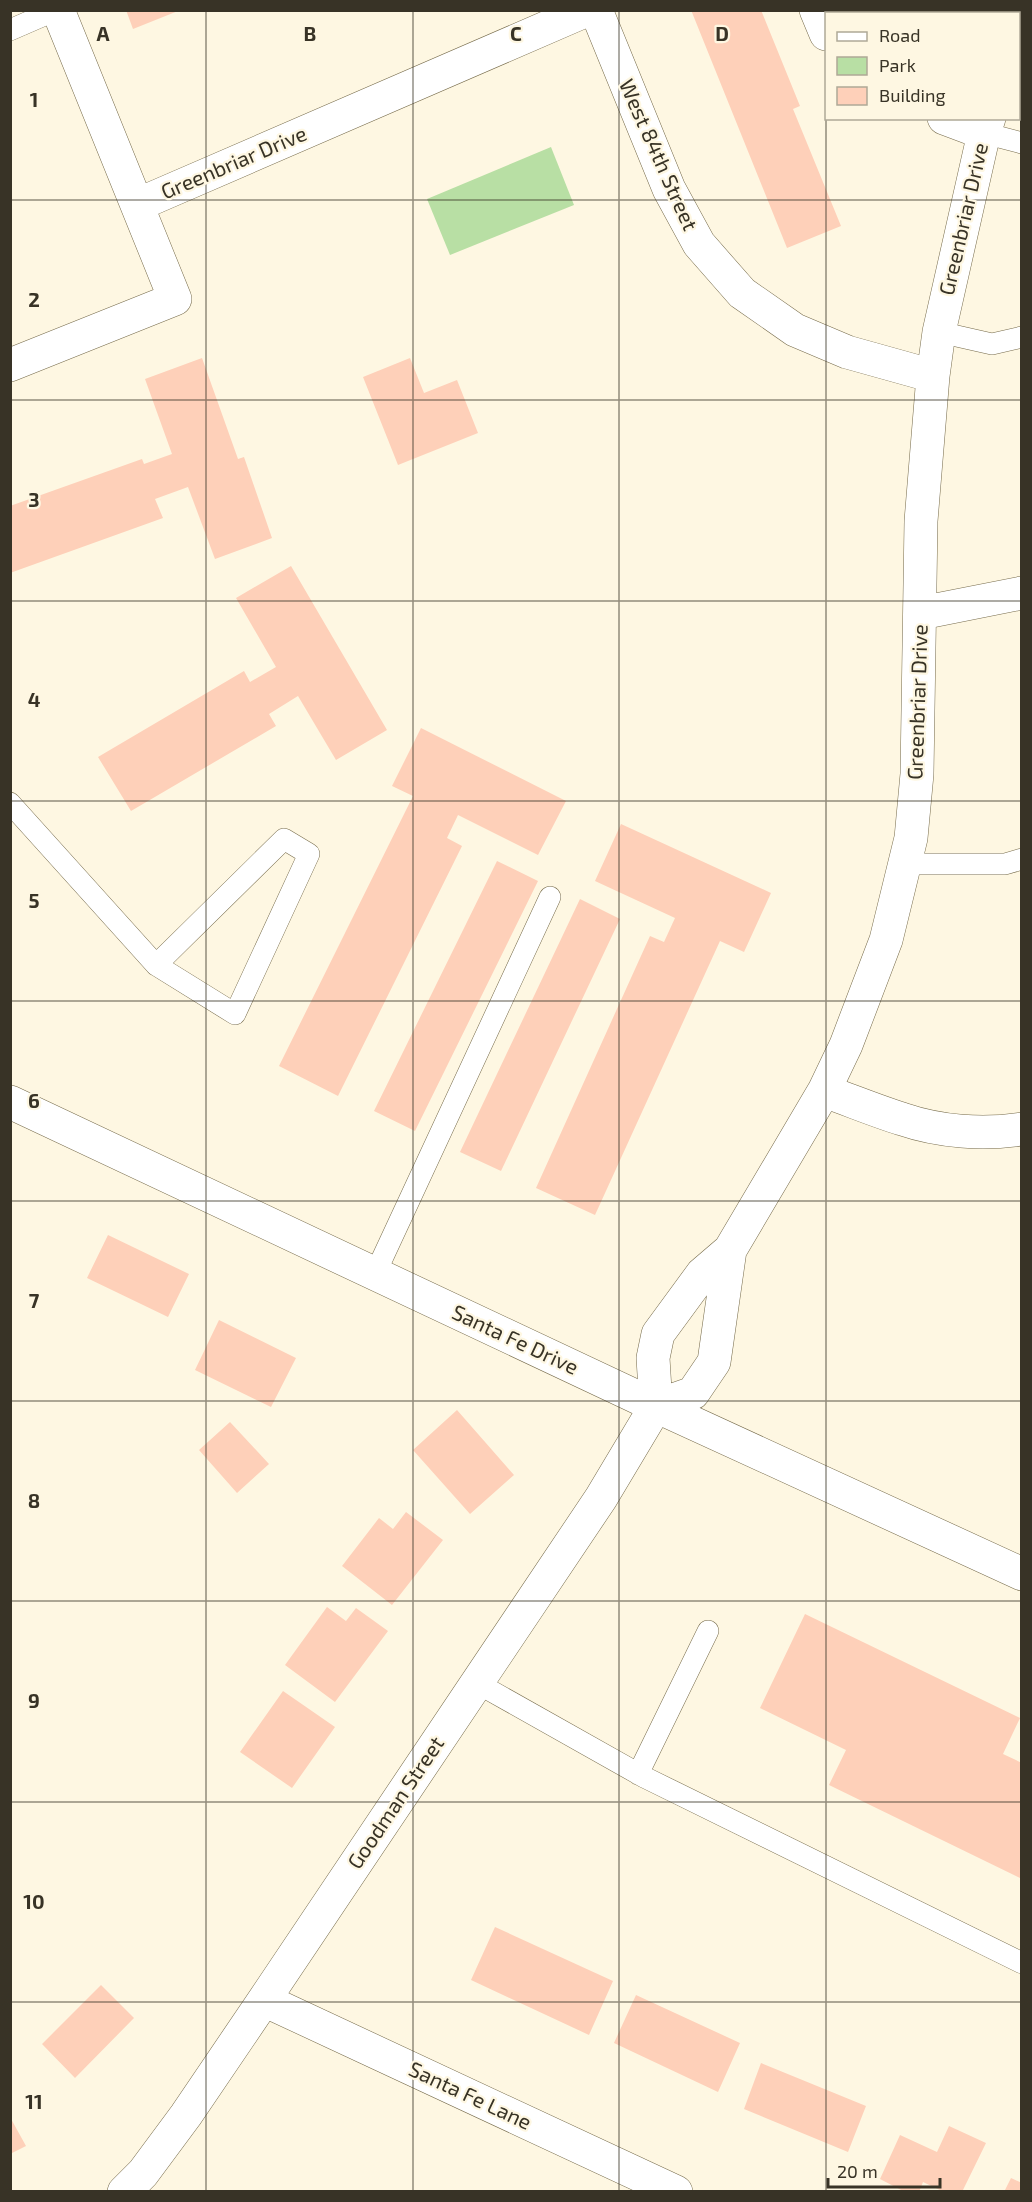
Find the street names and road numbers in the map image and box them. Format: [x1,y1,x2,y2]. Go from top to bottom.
street label: West 84th Street [615,75,704,234]
street label: Greenbriar Drive [157,120,310,204]
street label: Greenbriar Drive [933,140,992,297]
street label: Greenbriar Drive [901,624,932,780]
street label: Santa Fe Drive [448,1298,583,1379]
street label: Goodman Street [341,1731,448,1873]
street label: Santa Fe Lane [405,2055,536,2134]

